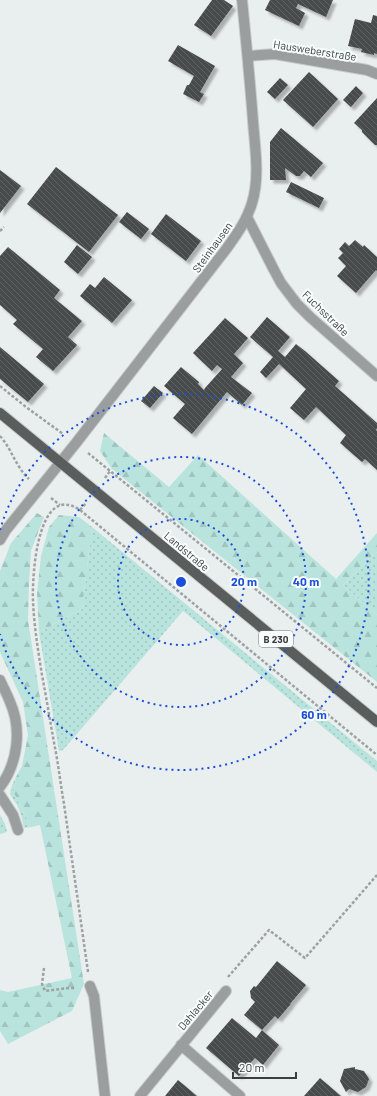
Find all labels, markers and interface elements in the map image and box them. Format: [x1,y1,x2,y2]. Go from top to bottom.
street label: Hausweberstraße [273,37,358,63]
street label: Steinhausen [189,219,235,275]
street label: Fuchsstraße [300,288,352,338]
street label: Landstraße [162,528,212,574]
text: 20 m [231,574,257,588]
text: 40 m [293,574,319,588]
centre of rings [174,575,188,589]
road number: B 230 [259,631,293,647]
text: 60 m [301,707,327,721]
street label: Dahlacker [175,988,215,1032]
scale bar [233,1054,296,1080]
text: 20 m [239,1060,265,1074]

